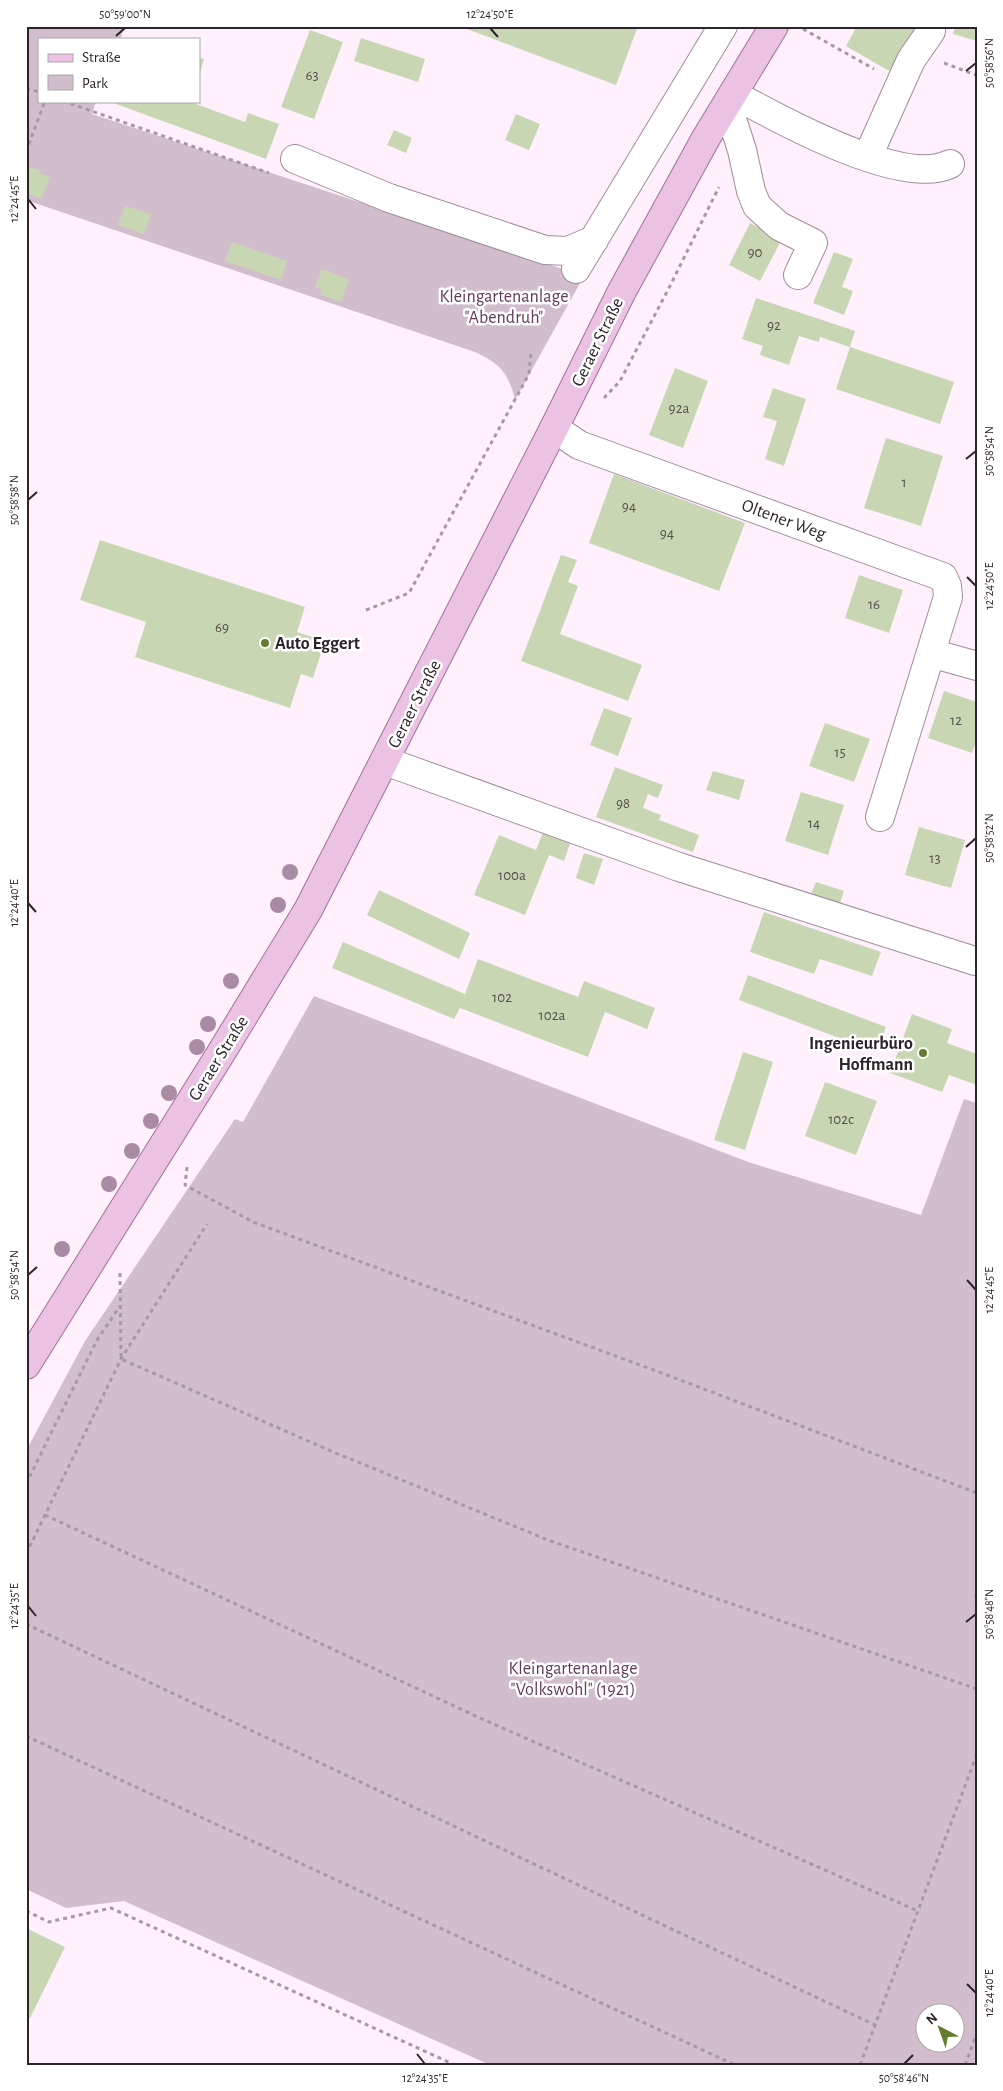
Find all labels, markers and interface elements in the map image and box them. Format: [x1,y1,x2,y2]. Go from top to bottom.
text: 50°59'00"N [99,8,151,20]
text: 12°24'50"E [467,8,514,20]
legend [38,38,200,102]
text: 50°58'56"N [983,38,995,88]
text: Straße [82,50,121,65]
house number: 63 [305,68,319,83]
text: Park [82,76,108,91]
text: 12°24'45"E [8,176,20,222]
house number: 90 [748,245,763,260]
park label: Kleingartenanlage "Abendruh" [439,288,569,327]
street label: Geraer Straße [569,295,627,390]
house number: 92 [767,318,781,333]
house number: 92a [669,401,689,416]
text: 50°58'54"N [983,426,995,476]
text: 50°58'58"N [8,475,20,525]
house number: 1 [901,475,907,490]
street label: Oltener Weg [739,496,828,544]
house number: 94 [622,499,636,514]
house number: 94 [660,526,674,541]
text: 12°24'50"E [983,562,995,609]
house number: 16 [868,597,880,612]
house number: 69 [215,620,229,635]
place label: Auto Eggert [275,635,360,653]
marker: Auto Eggert [259,637,271,649]
street label: Geraer Straße [385,658,445,751]
house number: 12 [950,713,962,728]
house number: 15 [834,745,846,760]
house number: 98 [616,796,630,811]
text: 50°58'52"N [983,813,995,863]
house number: 14 [808,816,820,831]
house number: 13 [929,851,941,866]
house number: 100a [498,868,526,883]
text: 12°24'40"E [8,879,20,927]
house number: 102 [492,990,512,1005]
house number: 102a [539,1008,565,1023]
street label: Geraer Straße [186,1013,252,1104]
place label: Ingenieurbüro Hoffmann [809,1035,913,1074]
marker: Ingenieurbüro Hoffmann [917,1047,929,1059]
house number: 102c [828,1112,854,1127]
text: 50°58'54"N [8,1250,20,1300]
text: 12°24'45"E [983,1267,995,1313]
text: 12°24'35"E [8,1583,20,1629]
text: 50°58'48"N [983,1589,995,1639]
park label: Kleingartenanlage "Volkswohl" (1921) [508,1660,638,1699]
text: 12°24'40"E [983,1969,995,2017]
north arrow [916,2004,966,2054]
text: N [924,2010,940,2027]
text: 12°24'35"E [402,2072,448,2084]
text: 50°58'46"N [879,2072,929,2084]

